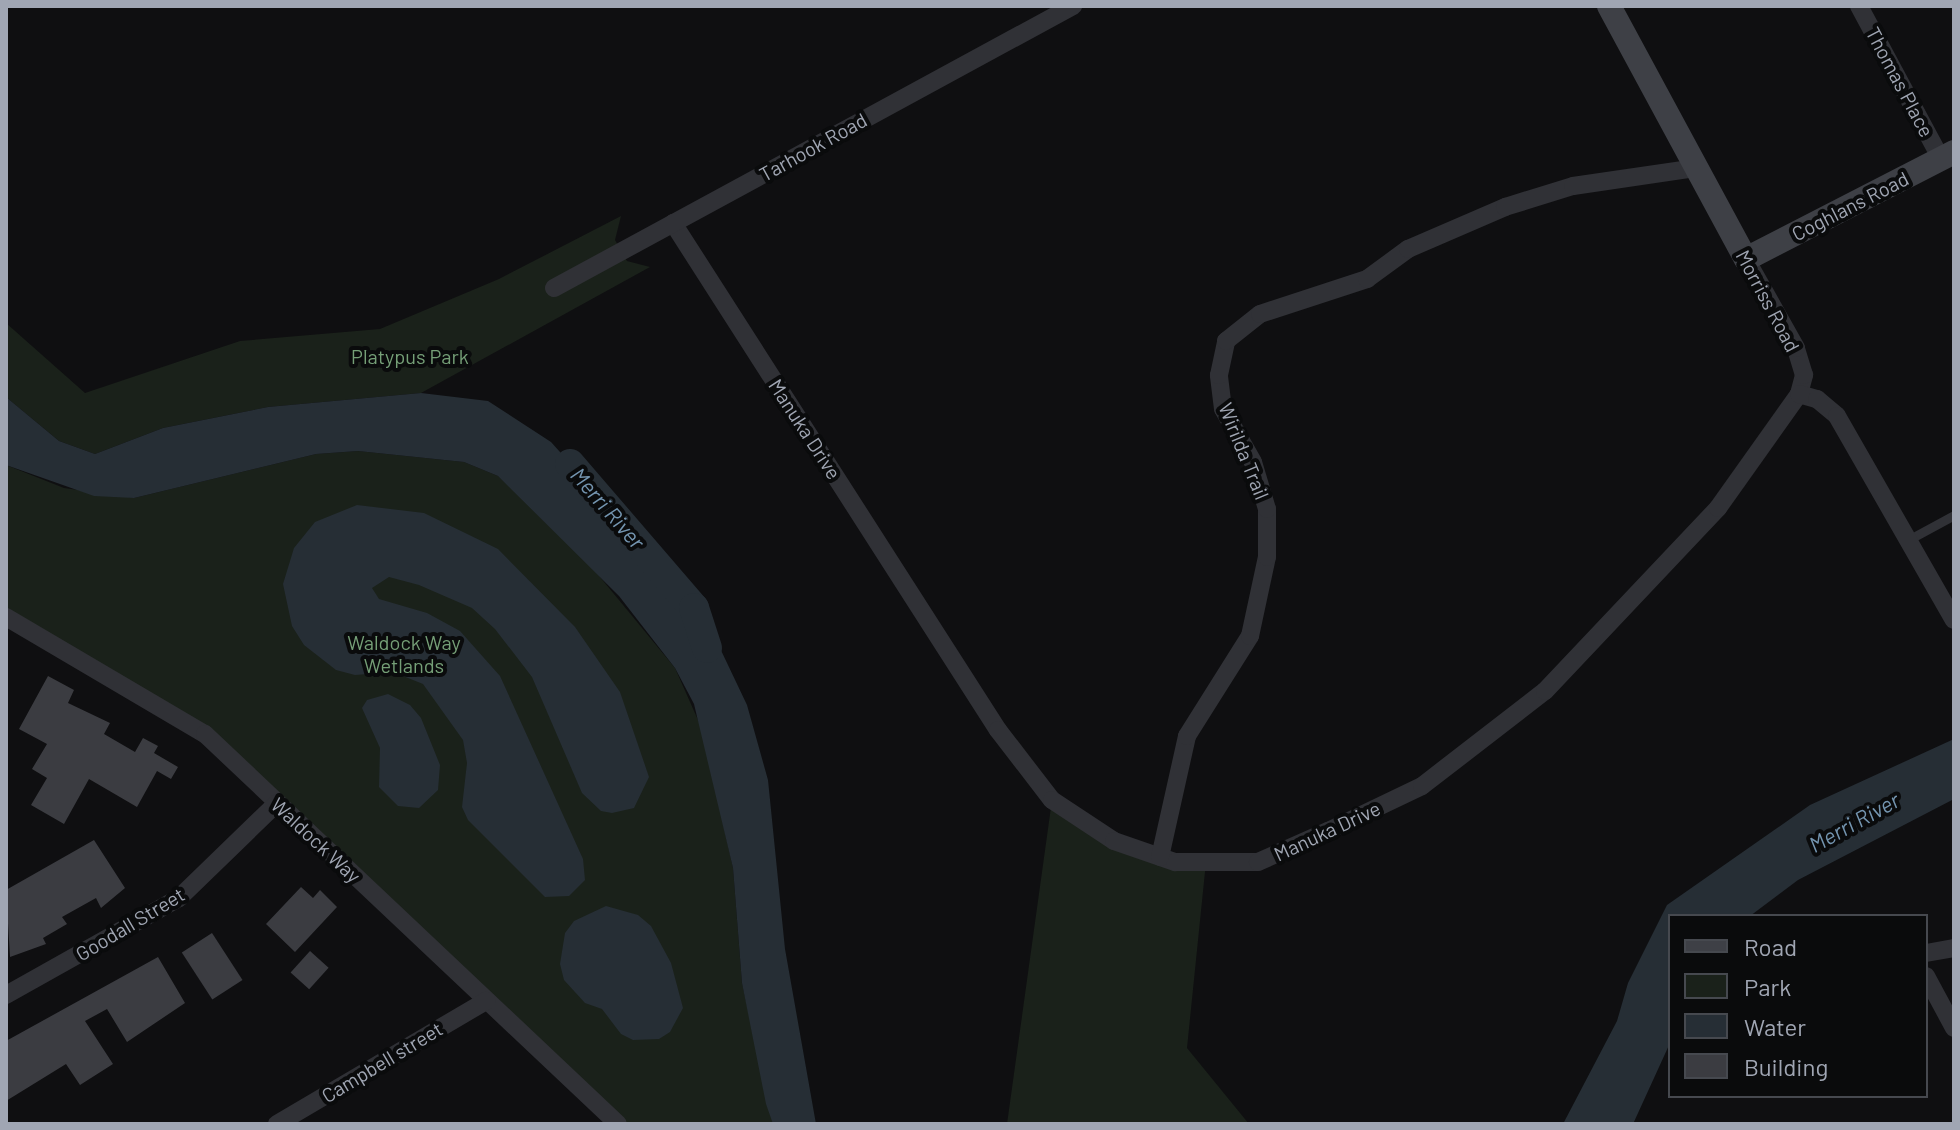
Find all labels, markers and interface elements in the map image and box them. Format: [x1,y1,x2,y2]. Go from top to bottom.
street label: Thomas Place [1861,23,1939,141]
street label: Tarhook Road [755,108,871,186]
street label: Coghlans Road [1788,166,1912,246]
street label: Morriss Road [1731,246,1805,356]
park label: Platypus Park [351,344,469,368]
street label: Manuka Drive [764,374,846,484]
street label: Wirilda Trail [1214,399,1274,503]
water label: Merri River [565,462,651,554]
park label: Waldock Way Wetlands [347,631,461,678]
water label: Merri River [1804,786,1904,858]
street label: Waldock Way [266,792,366,888]
street label: Manuka Drive [1270,796,1384,866]
street label: Goodall Street [71,882,189,966]
legend [1668,914,1928,1098]
text: Road [1744,932,1797,961]
text: Park [1744,972,1791,1001]
text: Water [1744,1012,1806,1041]
street label: Campbell street [317,1016,447,1108]
text: Building [1744,1052,1828,1081]

